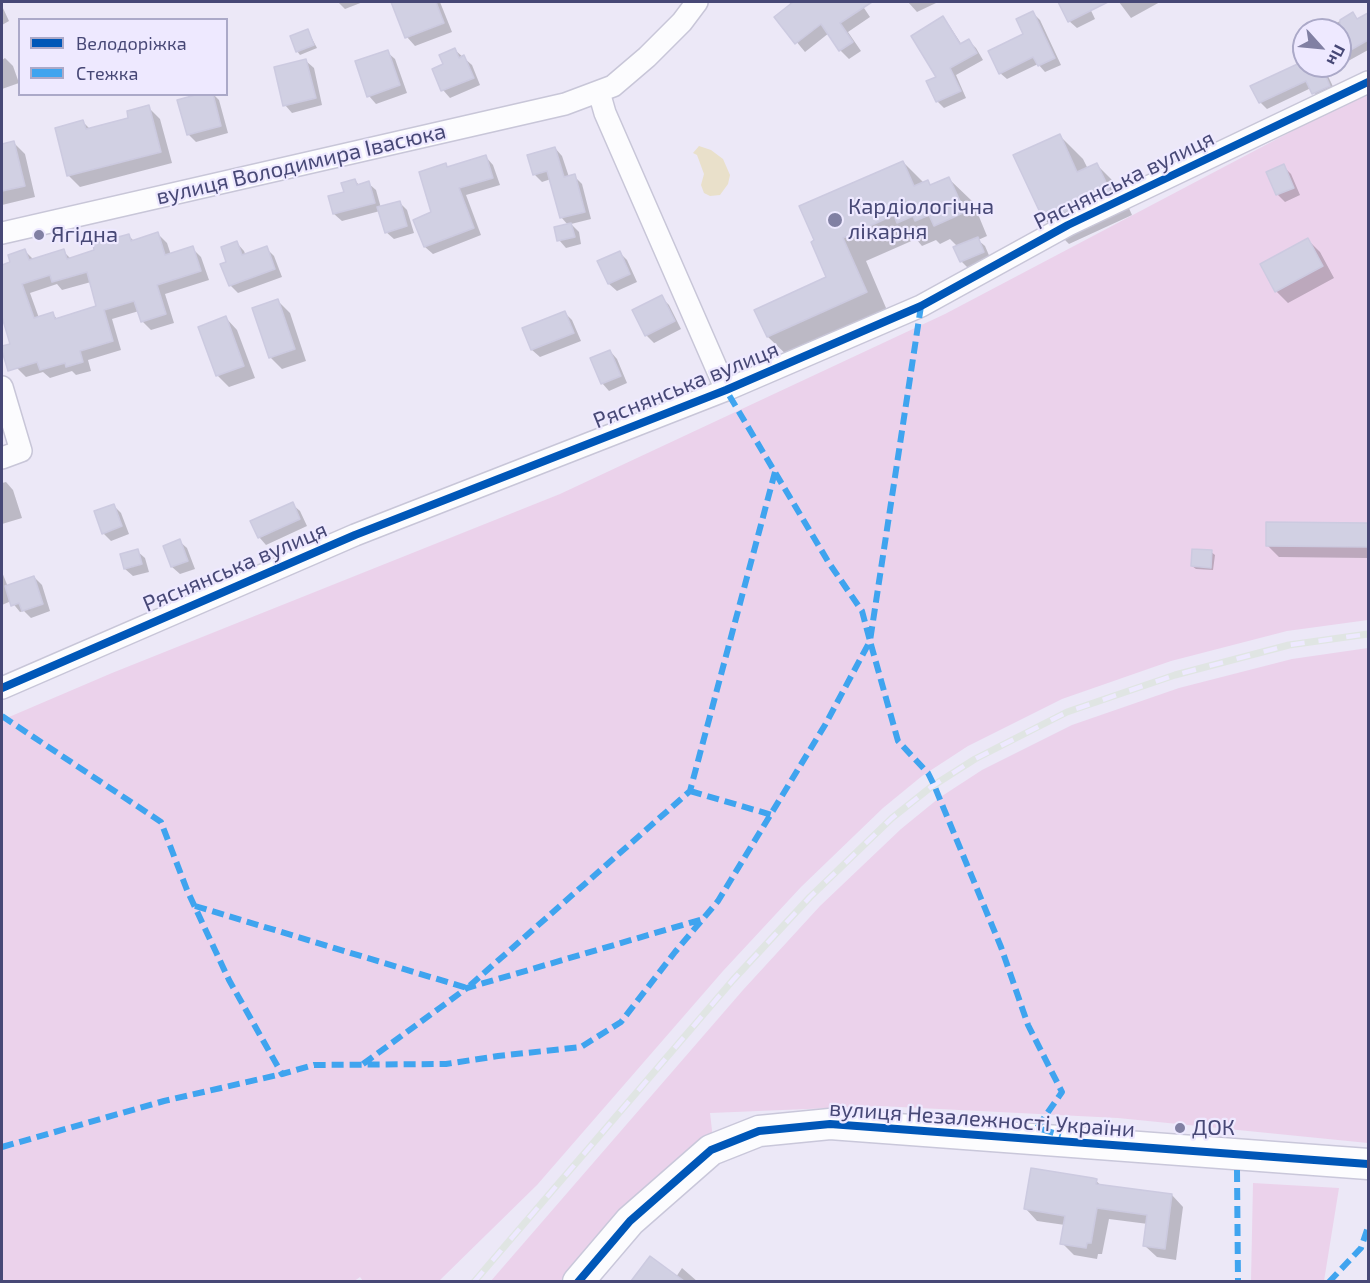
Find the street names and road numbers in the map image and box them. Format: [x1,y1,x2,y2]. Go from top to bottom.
street label: вулиця Володимира Івасюка [154,118,448,210]
street label: Ряснянська вулиця [1029,125,1219,235]
street label: Ряснянська вулиця [589,336,783,434]
street label: Ряснянська вулиця [139,516,331,618]
street label: вулиця Незалежності України [828,1095,1136,1143]

